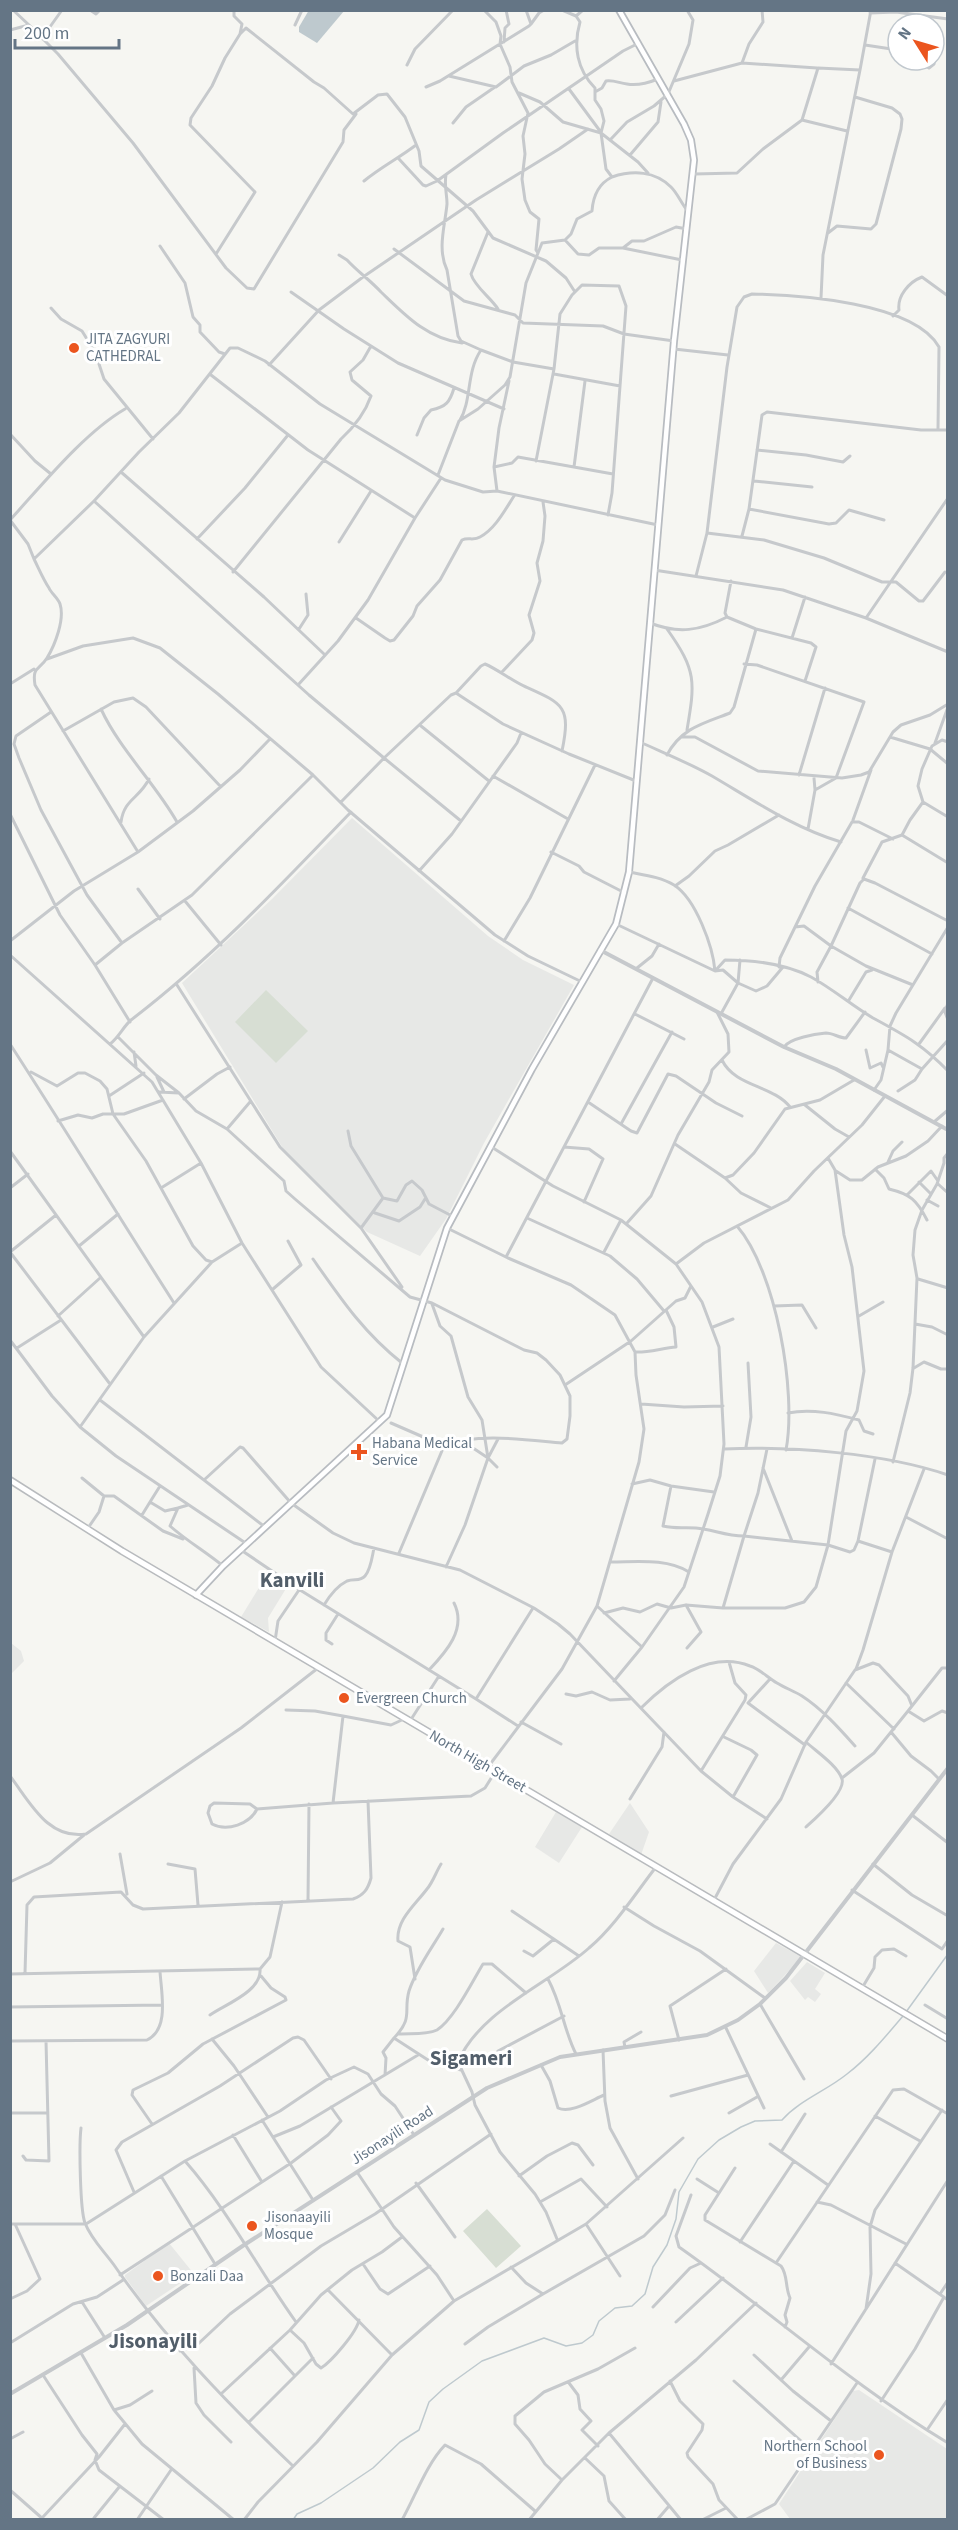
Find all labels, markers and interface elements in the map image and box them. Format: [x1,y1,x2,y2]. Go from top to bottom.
scale bar [15,12,118,50]
north arrow [886,12,946,72]
text: 200 m [24,21,69,46]
text: N [893,23,917,44]
place label: JITA ZAGYURI CATHEDRAL [86,329,170,367]
marker: JITA ZAGYURI CATHEDRAL [67,341,81,355]
place label: Habana Medical Service [372,1433,472,1471]
marker: Habana Medical Service [350,1443,368,1461]
district label: Kanvili [260,1565,324,1595]
place label: Evergreen Church [356,1688,467,1709]
marker: Evergreen Church [337,1691,351,1705]
street label: North High Street [425,1725,530,1798]
district label: Sigameri [430,2043,512,2073]
street label: Jisonayili Road [347,2101,438,2170]
place label: Jisonaayili Mosque [264,2207,331,2245]
marker: Jisonaayili Mosque [245,2219,259,2233]
place label: Bonzali Daa [170,2266,244,2287]
marker: Bonzali Daa [151,2269,165,2283]
district label: Jisonayili [108,2326,198,2356]
place label: Northern School of Business [764,2436,867,2474]
marker: Northern School of Business [872,2448,886,2462]

